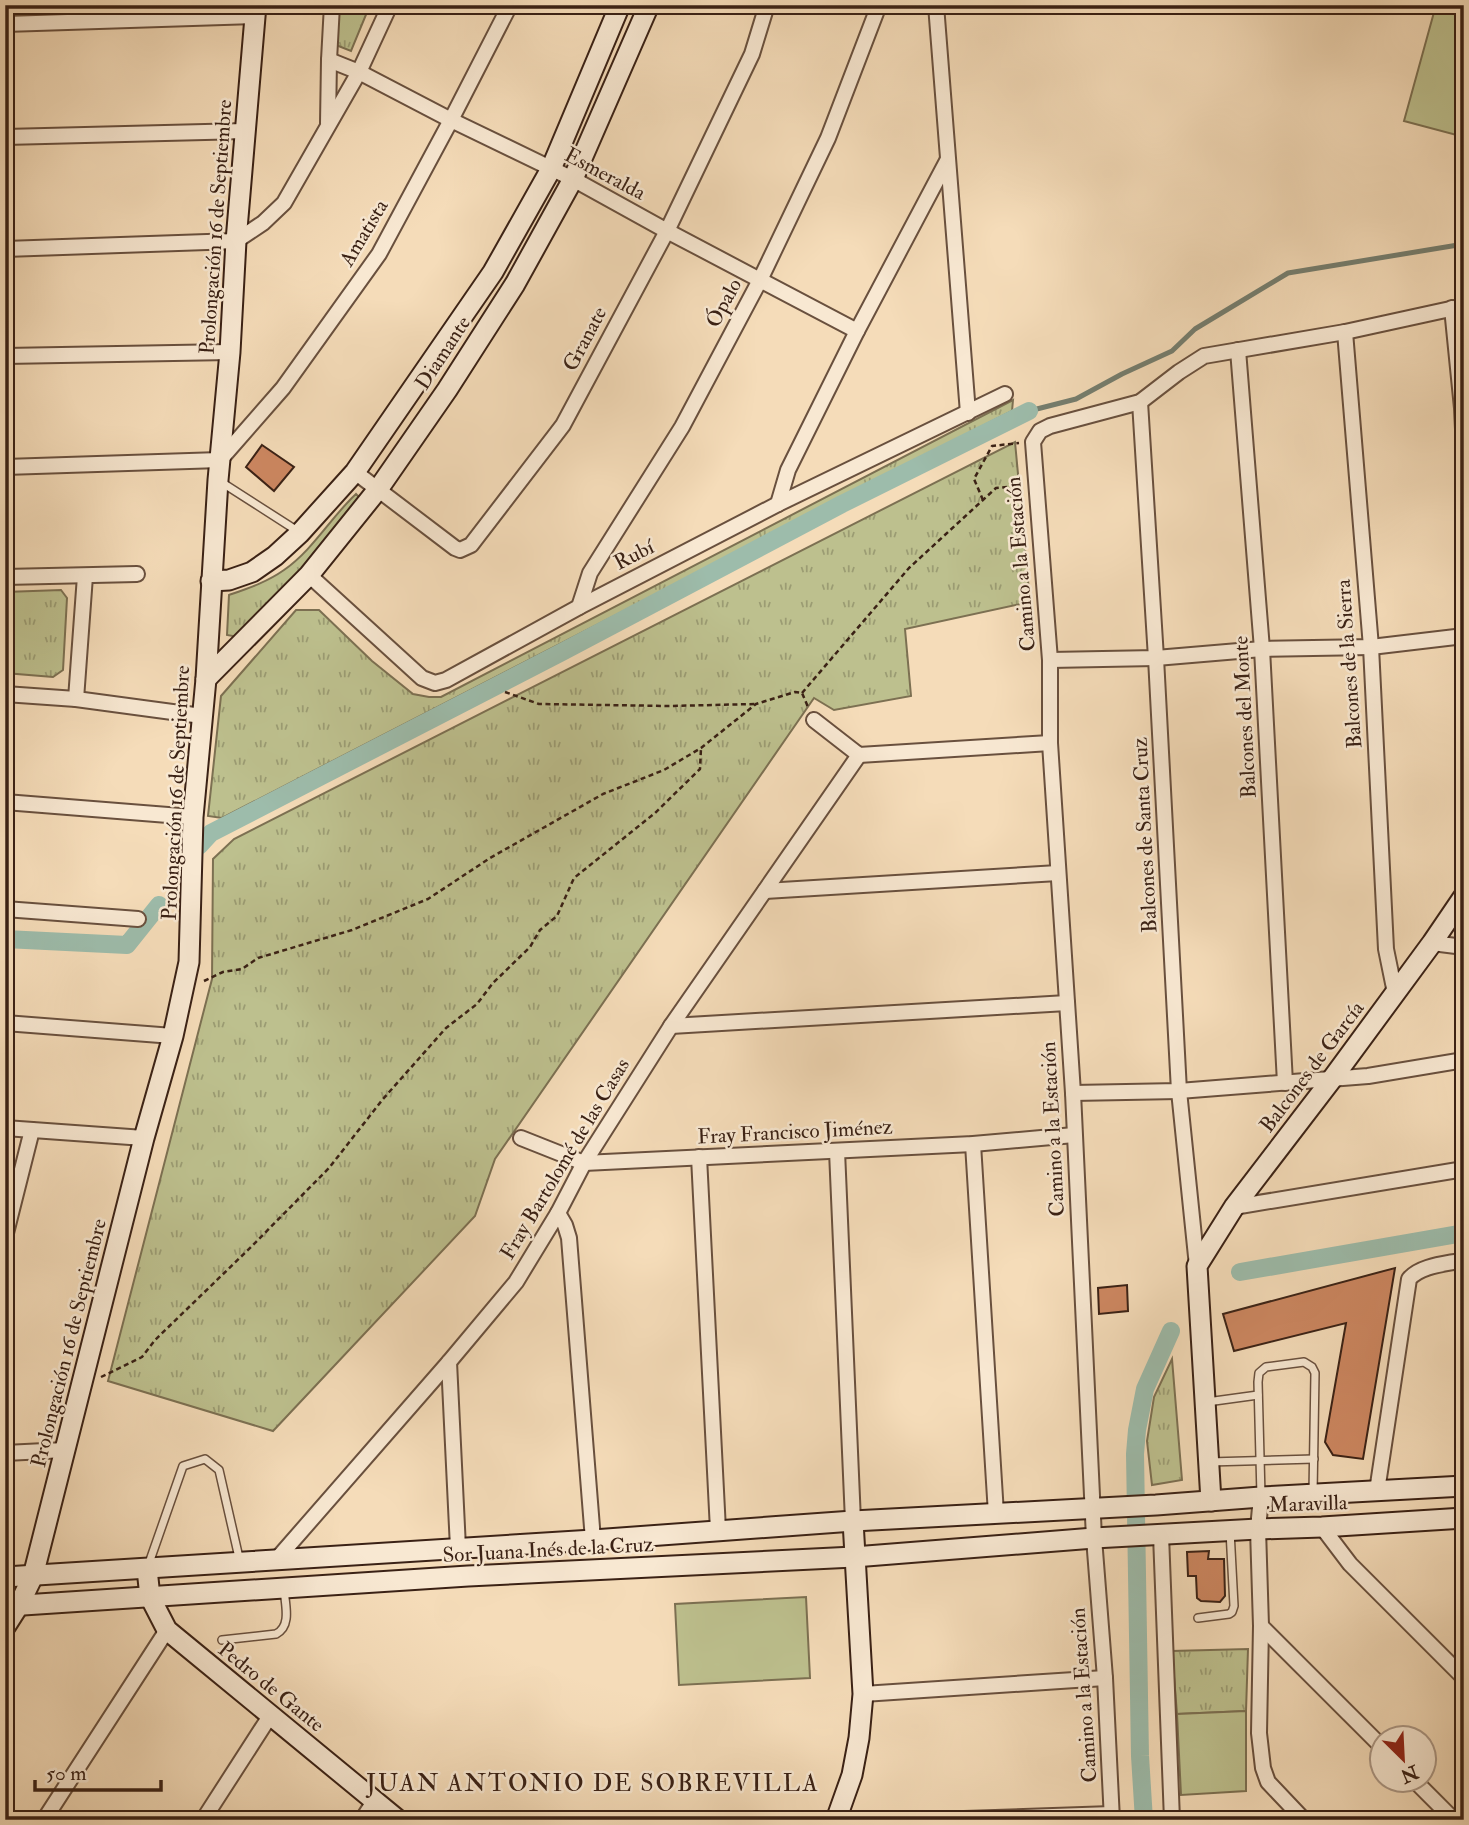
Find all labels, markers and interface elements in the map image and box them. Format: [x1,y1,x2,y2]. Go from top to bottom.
street label: Prolongación 16 de Septiembre [194,98,238,355]
street label: Esmeralda [560,141,651,207]
street label: Amatista [333,194,395,272]
street label: Ópalo [700,274,748,332]
street label: Granate [557,302,613,376]
street label: Diamante [409,311,477,395]
street label: Camino a la Estación [1000,475,1042,652]
street label: Rubí [609,533,660,576]
street label: Balcones de la Sierra [1330,578,1368,750]
street label: Balcones del Monte [1227,635,1263,799]
street label: Prolongación 16 de Septiembre [156,665,196,921]
street label: Balcones de Santa Cruz [1126,736,1164,934]
street label: Balcones de García [1254,996,1370,1138]
street label: Camino a la Estación [1035,1041,1071,1217]
street label: Fray Bartolomé de las Casas [494,1053,636,1265]
street label: Fray Francisco Jiménez [697,1113,893,1151]
street label: Prolongación 16 de Septiembre [25,1216,113,1470]
street label: Maravilla [1268,1489,1348,1519]
street label: Sor Juana Inés de la Cruz [442,1531,654,1569]
street label: Camino a la Estación [1064,1606,1104,1783]
street label: Pedro de Gante [212,1636,330,1738]
north arrow [1368,1724,1438,1794]
scale bar [35,1748,161,1792]
text: N [1396,1759,1423,1788]
text: 50 m [46,1760,87,1787]
district label: JUAN ANTONIO DE SOBREVILLA [365,1768,820,1799]

